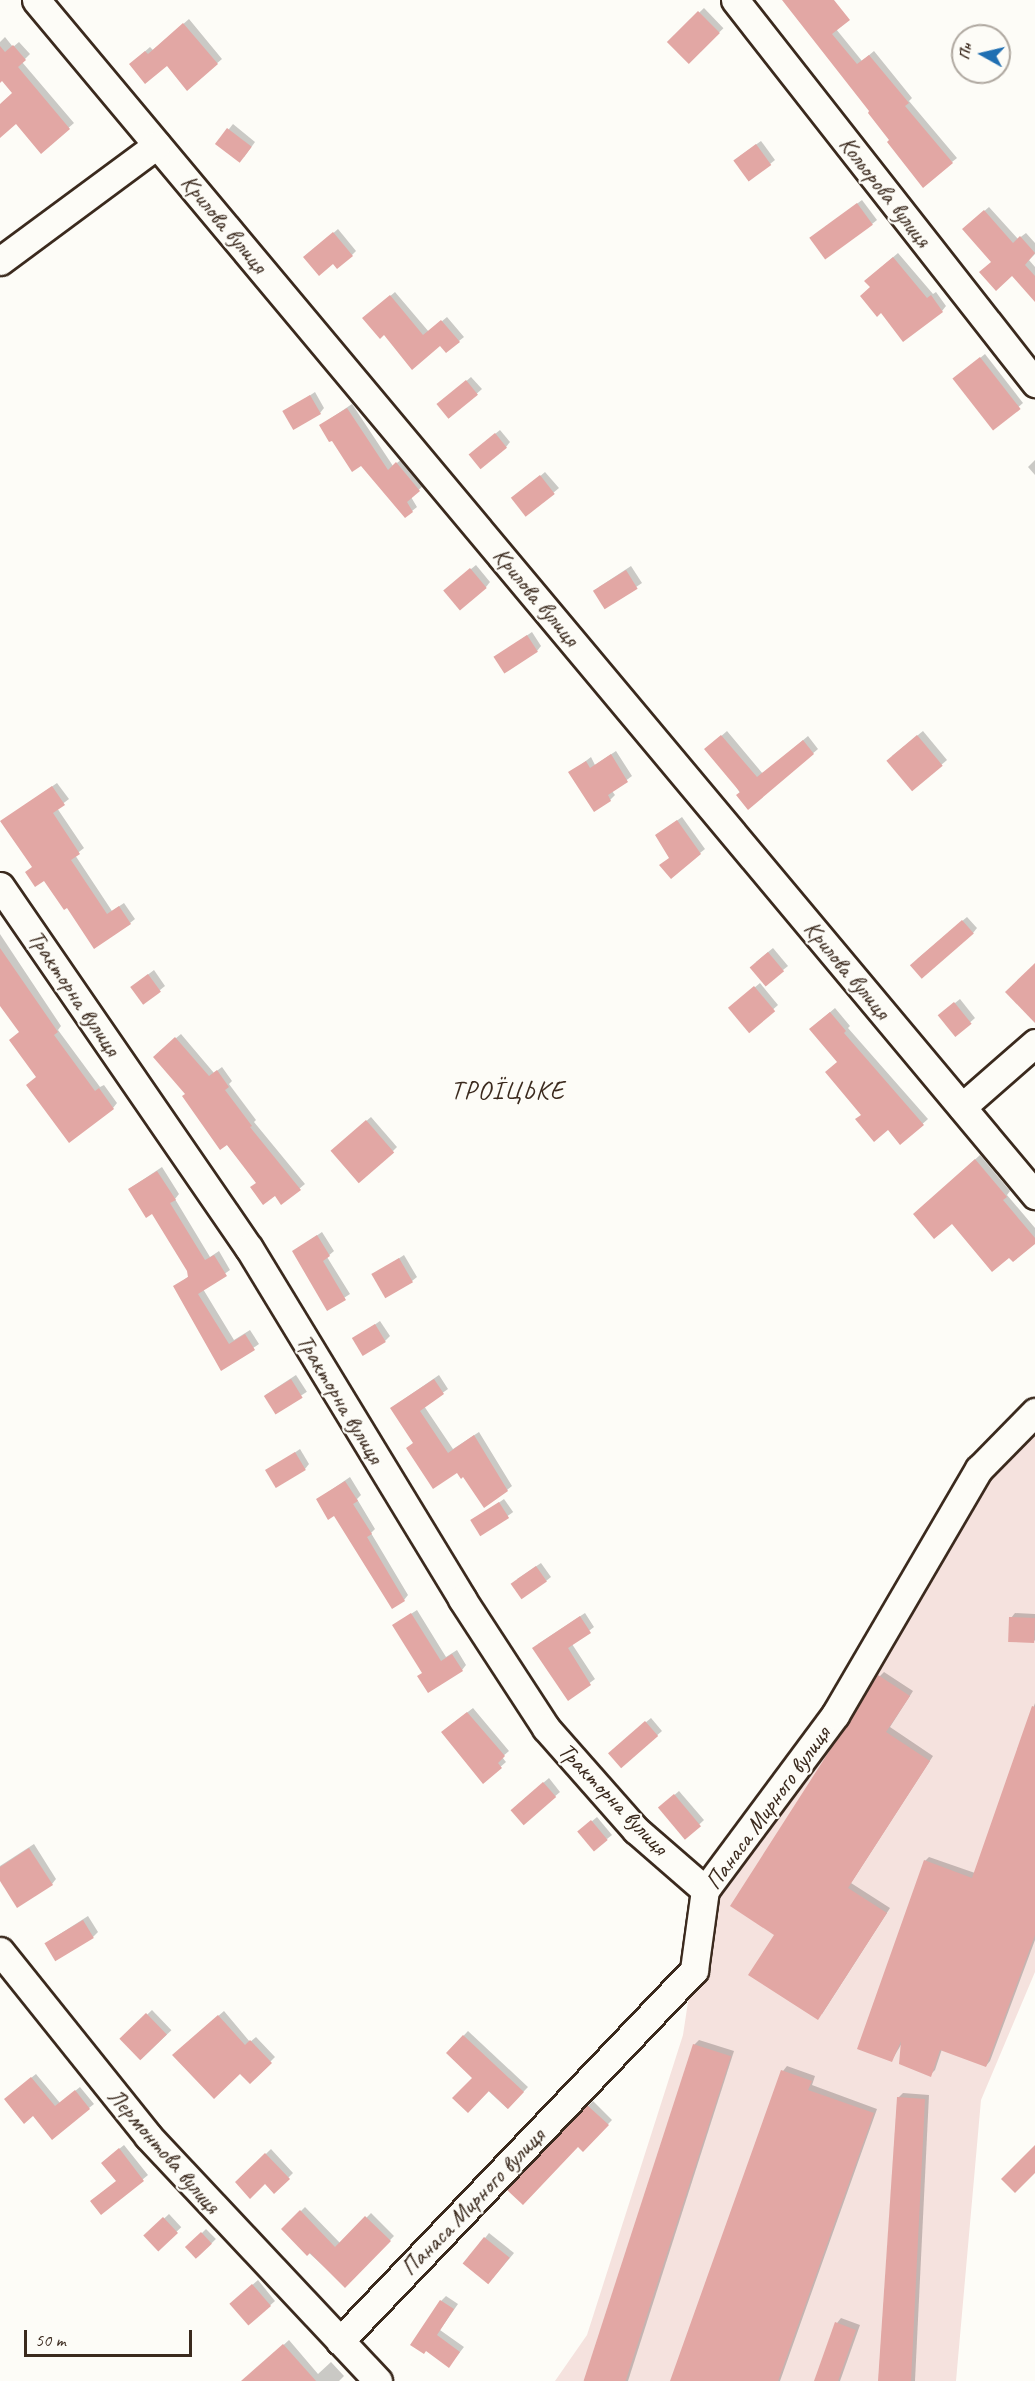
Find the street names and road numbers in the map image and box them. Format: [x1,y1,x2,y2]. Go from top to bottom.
street label: Кольорова вулиця [832,130,938,254]
street label: Крилова вулиця [174,169,274,279]
street label: Крилова вулиця [486,542,586,652]
street label: Крилова вулиця [797,915,897,1025]
street label: Тракторна вулиця [22,925,126,1061]
street label: Тракторна вулиця [290,1330,390,1468]
street label: Панаса Мирного вулиця [700,1721,836,1895]
street label: Тракторна вулиця [552,1737,674,1861]
street label: Лермонтова вулиця [101,2082,227,2220]
street label: Панаса Мирного вулиця [396,2123,550,2281]

